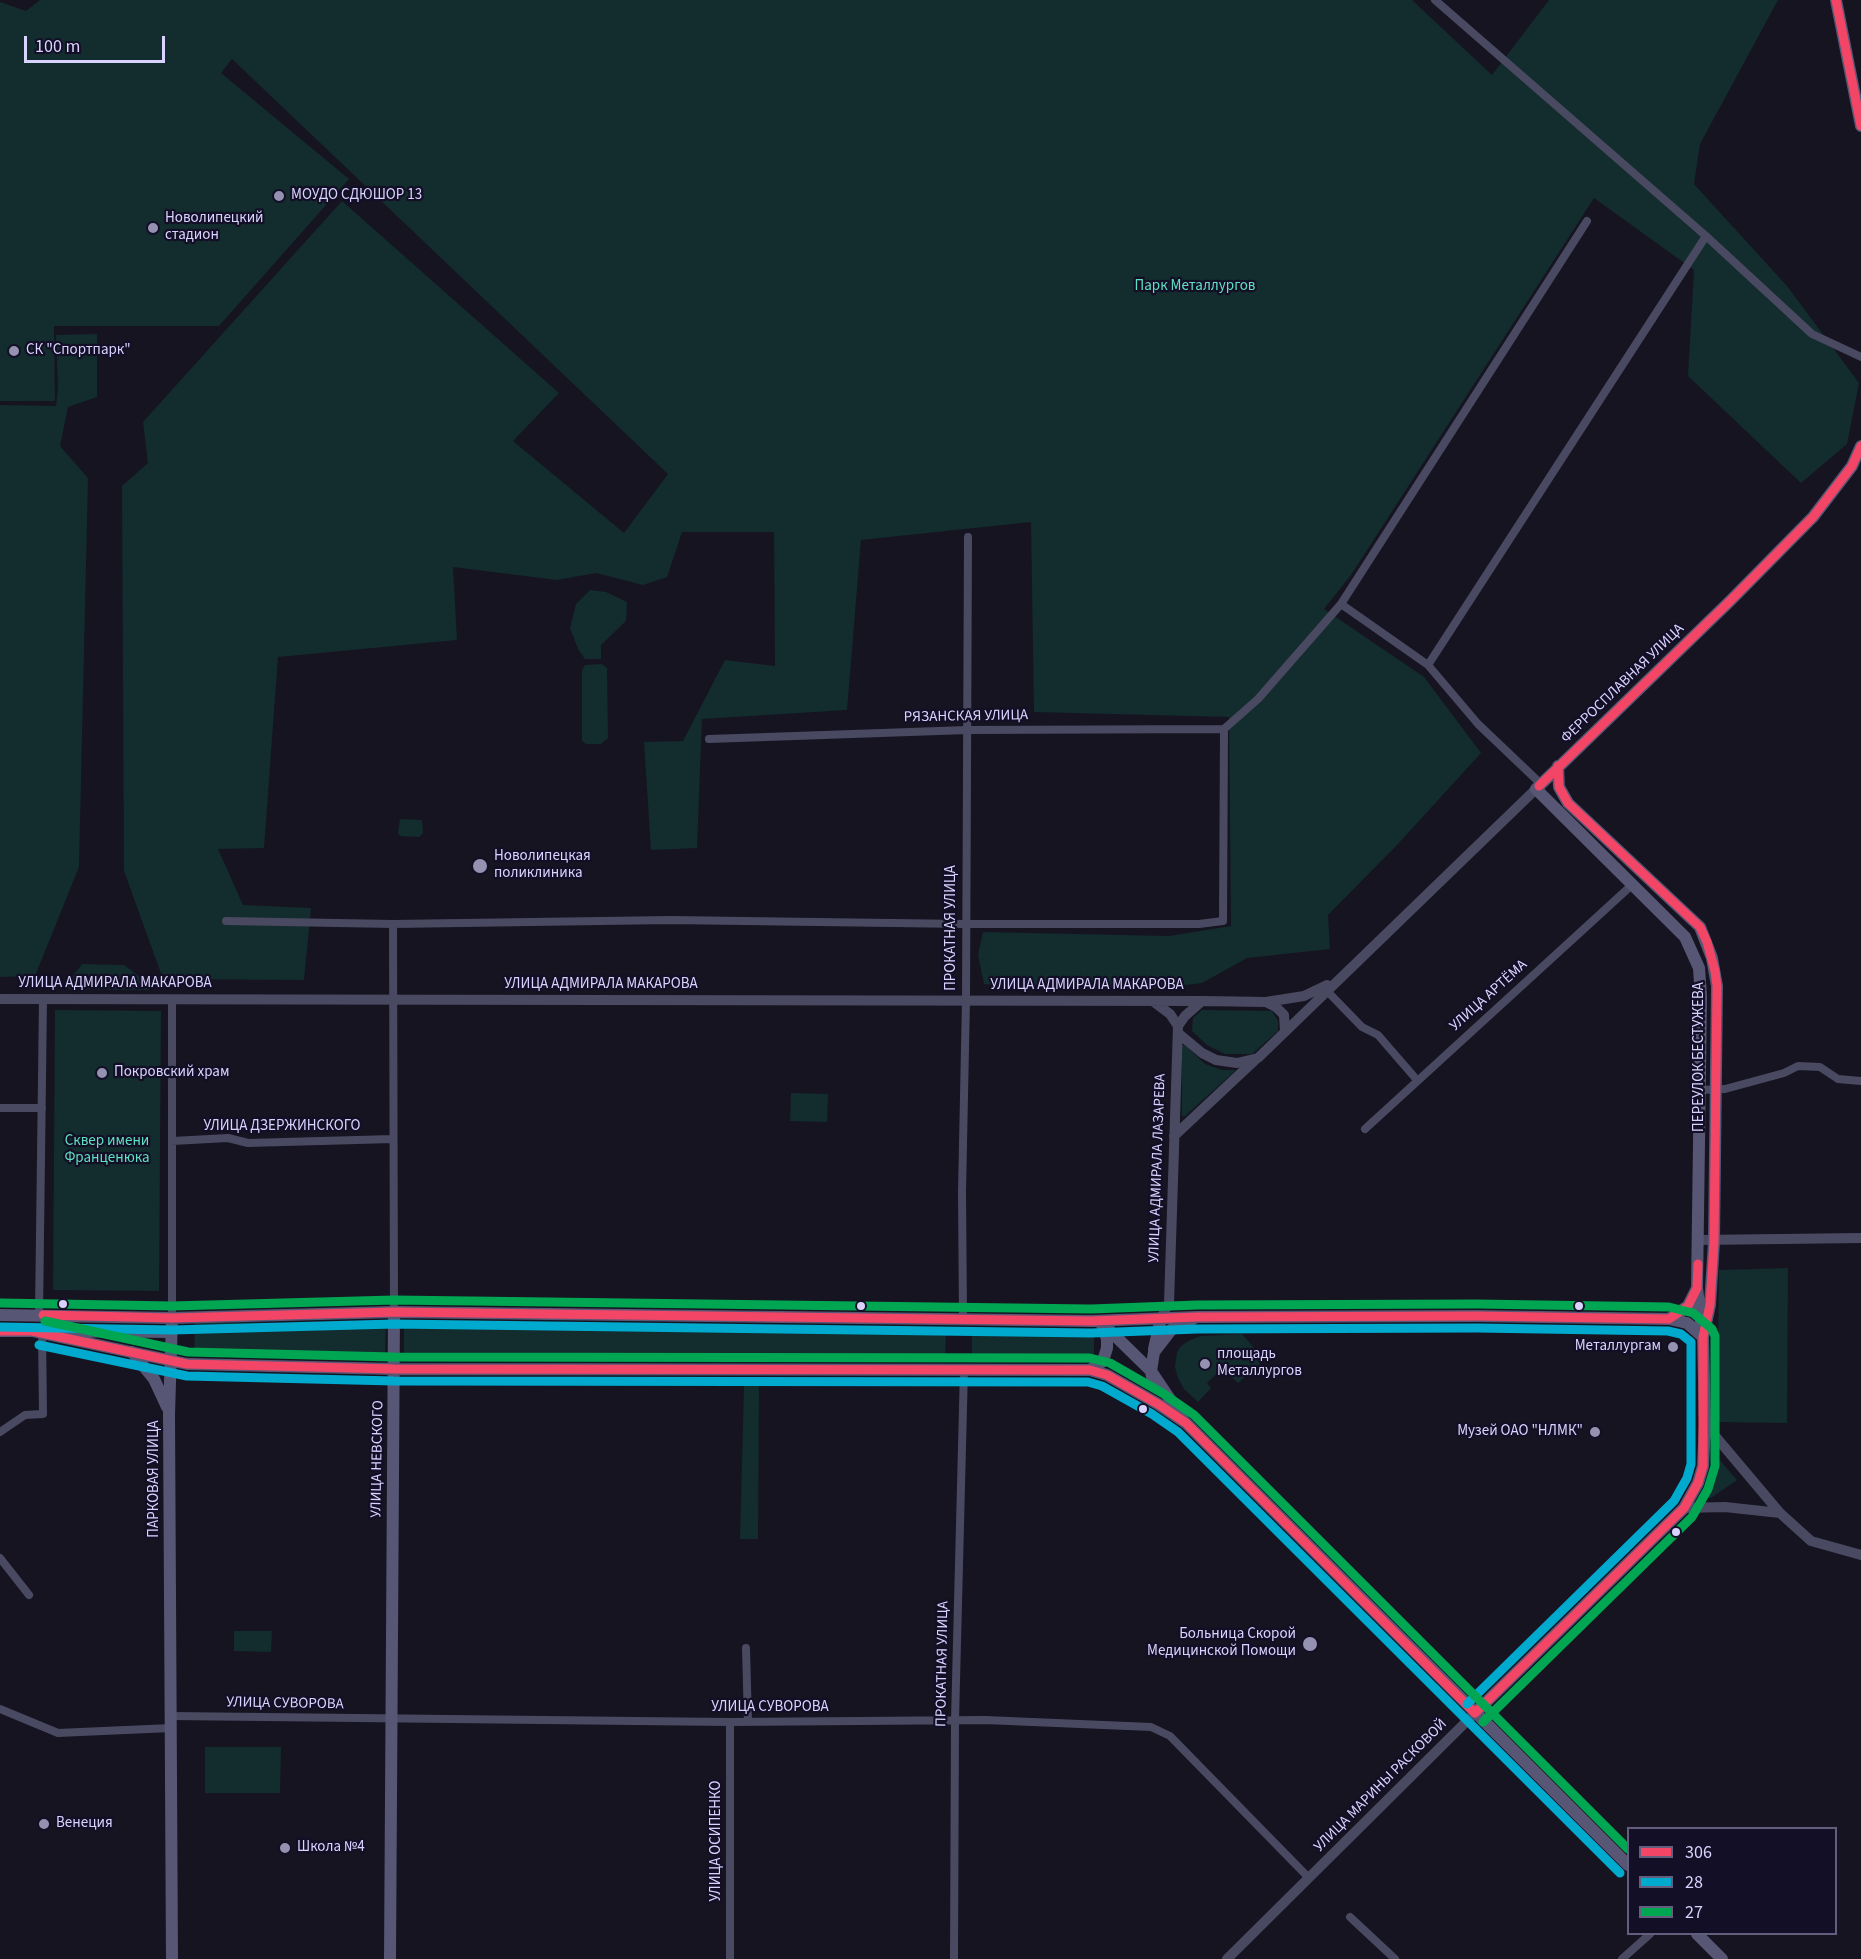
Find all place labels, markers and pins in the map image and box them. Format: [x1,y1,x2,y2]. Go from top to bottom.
place label: МОУДО СДЮШОР 13 [291,187,422,205]
marker: МОУДО СДЮШОР 13 [272,189,286,203]
place label: Новолипецкий стадион [165,210,264,245]
marker: Новолипецкий стадион [146,221,160,235]
place label: СК "Спортпарк" [26,342,131,360]
marker: СК "Спортпарк" [7,344,21,358]
place label: Новолипецкая поликлиника [494,848,591,883]
marker: Новолипецкая поликлиника [471,857,489,875]
place label: Покровский храм [114,1064,229,1082]
marker: Покровский храм [95,1066,109,1080]
unlabelled marker [57,1298,69,1310]
unlabelled marker [855,1300,867,1312]
unlabelled marker [1573,1300,1585,1312]
place label: Металлургам [1575,1338,1661,1356]
marker: Металлургам [1666,1340,1680,1354]
place label: площадь Металлургов [1217,1346,1302,1381]
marker: площадь Металлургов [1198,1357,1212,1371]
unlabelled marker [1137,1403,1149,1415]
place label: Музей ОАО "НЛМК" [1457,1423,1583,1441]
marker: Музей ОАО "НЛМК" [1588,1425,1602,1439]
unlabelled marker [1670,1526,1682,1538]
place label: Больница Скорой Медицинской Помощи [1147,1626,1296,1661]
marker: Больница Скорой Медицинской Помощи [1301,1635,1319,1653]
place label: Венеция [56,1815,113,1833]
marker: Венеция [37,1817,51,1831]
place label: Школа №4 [297,1839,365,1857]
marker: Школа №4 [278,1841,292,1855]

